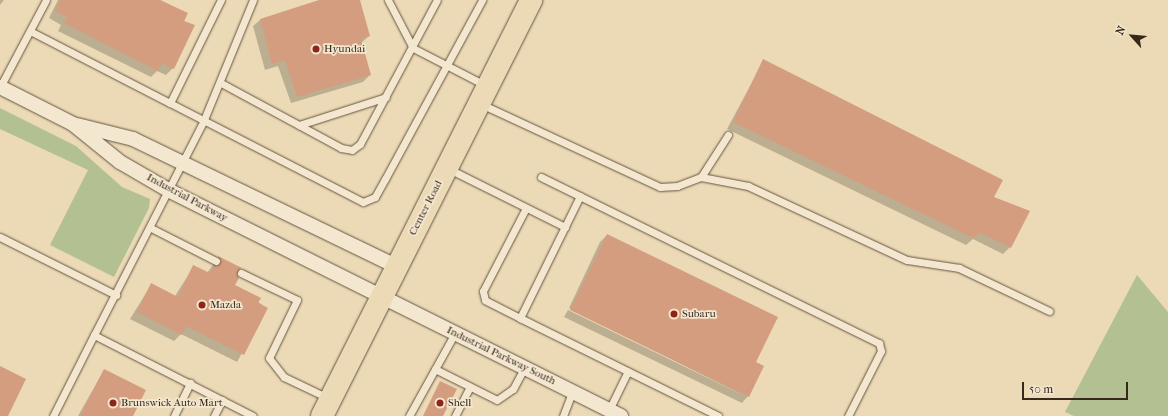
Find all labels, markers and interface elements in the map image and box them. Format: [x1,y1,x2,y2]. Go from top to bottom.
north arrow [1112,16,1152,56]
text: N [1113,24,1129,37]
place label: Hyundai [324,42,365,56]
marker: Hyundai [311,44,321,54]
street label: Industrial Parkway [144,171,230,225]
street label: Center Road [406,178,446,238]
place label: Mazda [210,298,241,312]
marker: Mazda [197,300,207,310]
place label: Subaru [682,307,716,321]
marker: Subaru [669,309,679,319]
street label: Industrial Parkway South [444,324,558,388]
scale bar [1024,374,1130,400]
text: 50 m [1029,382,1053,396]
place label: Brunswick Auto Mart [121,396,223,410]
place label: Shell [448,396,471,410]
marker: Brunswick Auto Mart [108,398,118,408]
marker: Shell [435,398,445,408]

